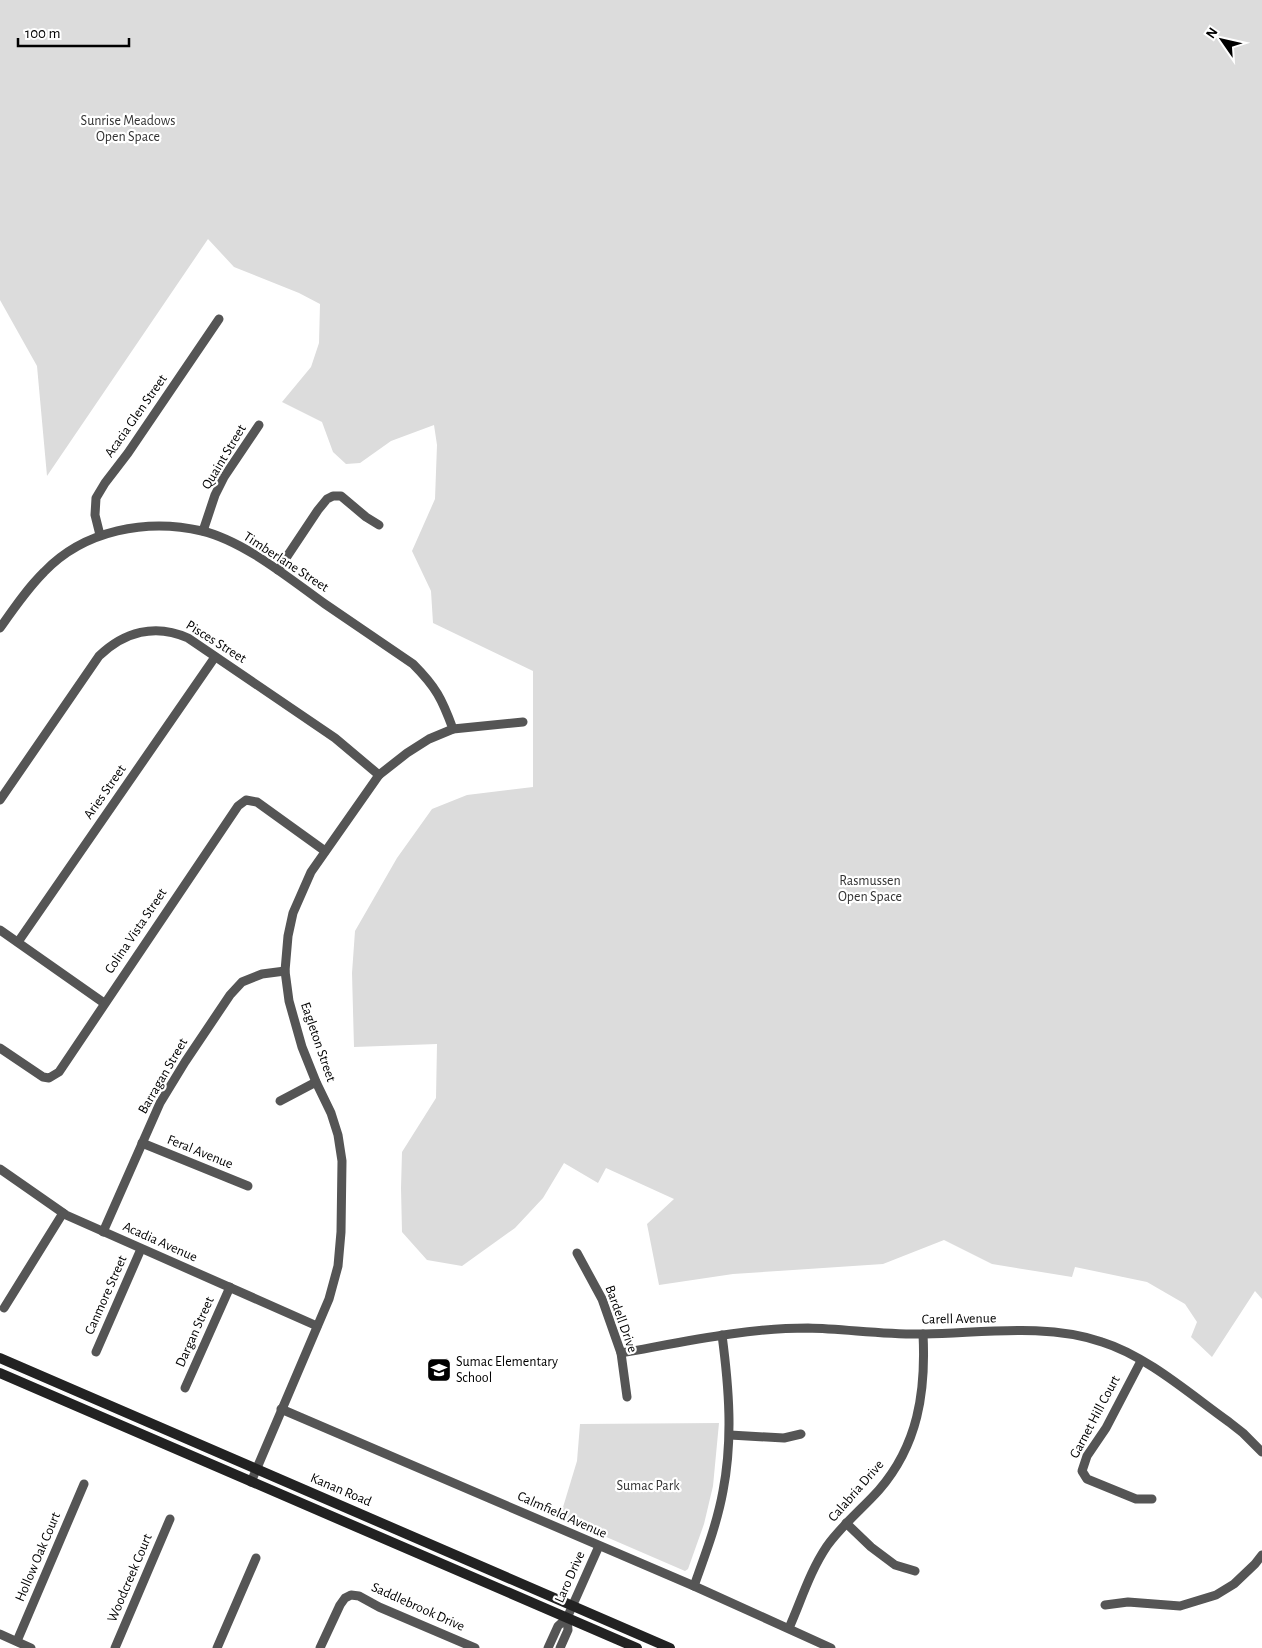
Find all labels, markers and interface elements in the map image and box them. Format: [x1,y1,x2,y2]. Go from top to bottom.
scale bar [18,15,129,47]
north arrow [1197,15,1247,65]
text: N [1204,25,1221,41]
text: 100 m [25,26,60,41]
park label: Sunrise Meadows Open Space [81,114,175,144]
street label: Acacia Glen Street [102,372,170,460]
street label: Quaint Street [199,422,249,492]
street label: Timberlane Street [241,529,332,595]
street label: Pisces Street [183,618,249,666]
street label: Aries Street [81,762,129,822]
park label: Rasmussen Open Space [838,874,902,904]
street label: Colina Vista Street [102,885,170,976]
street label: Eagleton Street [298,1000,338,1084]
street label: Barragan Street [136,1035,190,1116]
street label: Feral Avenue [165,1132,235,1172]
street label: Acadia Avenue [121,1219,199,1265]
street label: Canmore Street [82,1253,130,1337]
street label: Bardell Drive [602,1284,640,1354]
street label: Dargan Street [173,1294,217,1369]
street label: Carell Avenue [922,1311,996,1327]
place label: Sumac Elementary School [456,1355,558,1385]
school or university icon: Sumac Elementary School [426,1357,452,1383]
street label: Garnet Hill Court [1067,1373,1123,1461]
street label: Calabria Drive [826,1458,886,1524]
street label: Kanan Road [308,1471,374,1509]
park label: Sumac Park [616,1479,680,1493]
street label: Calmfield Avenue [515,1489,609,1541]
street label: Hollow Oak Court [13,1510,63,1604]
street label: Woodcreek Court [105,1531,155,1624]
street label: Laro Drive [552,1549,588,1605]
street label: Saddlebrook Drive [369,1580,467,1634]

